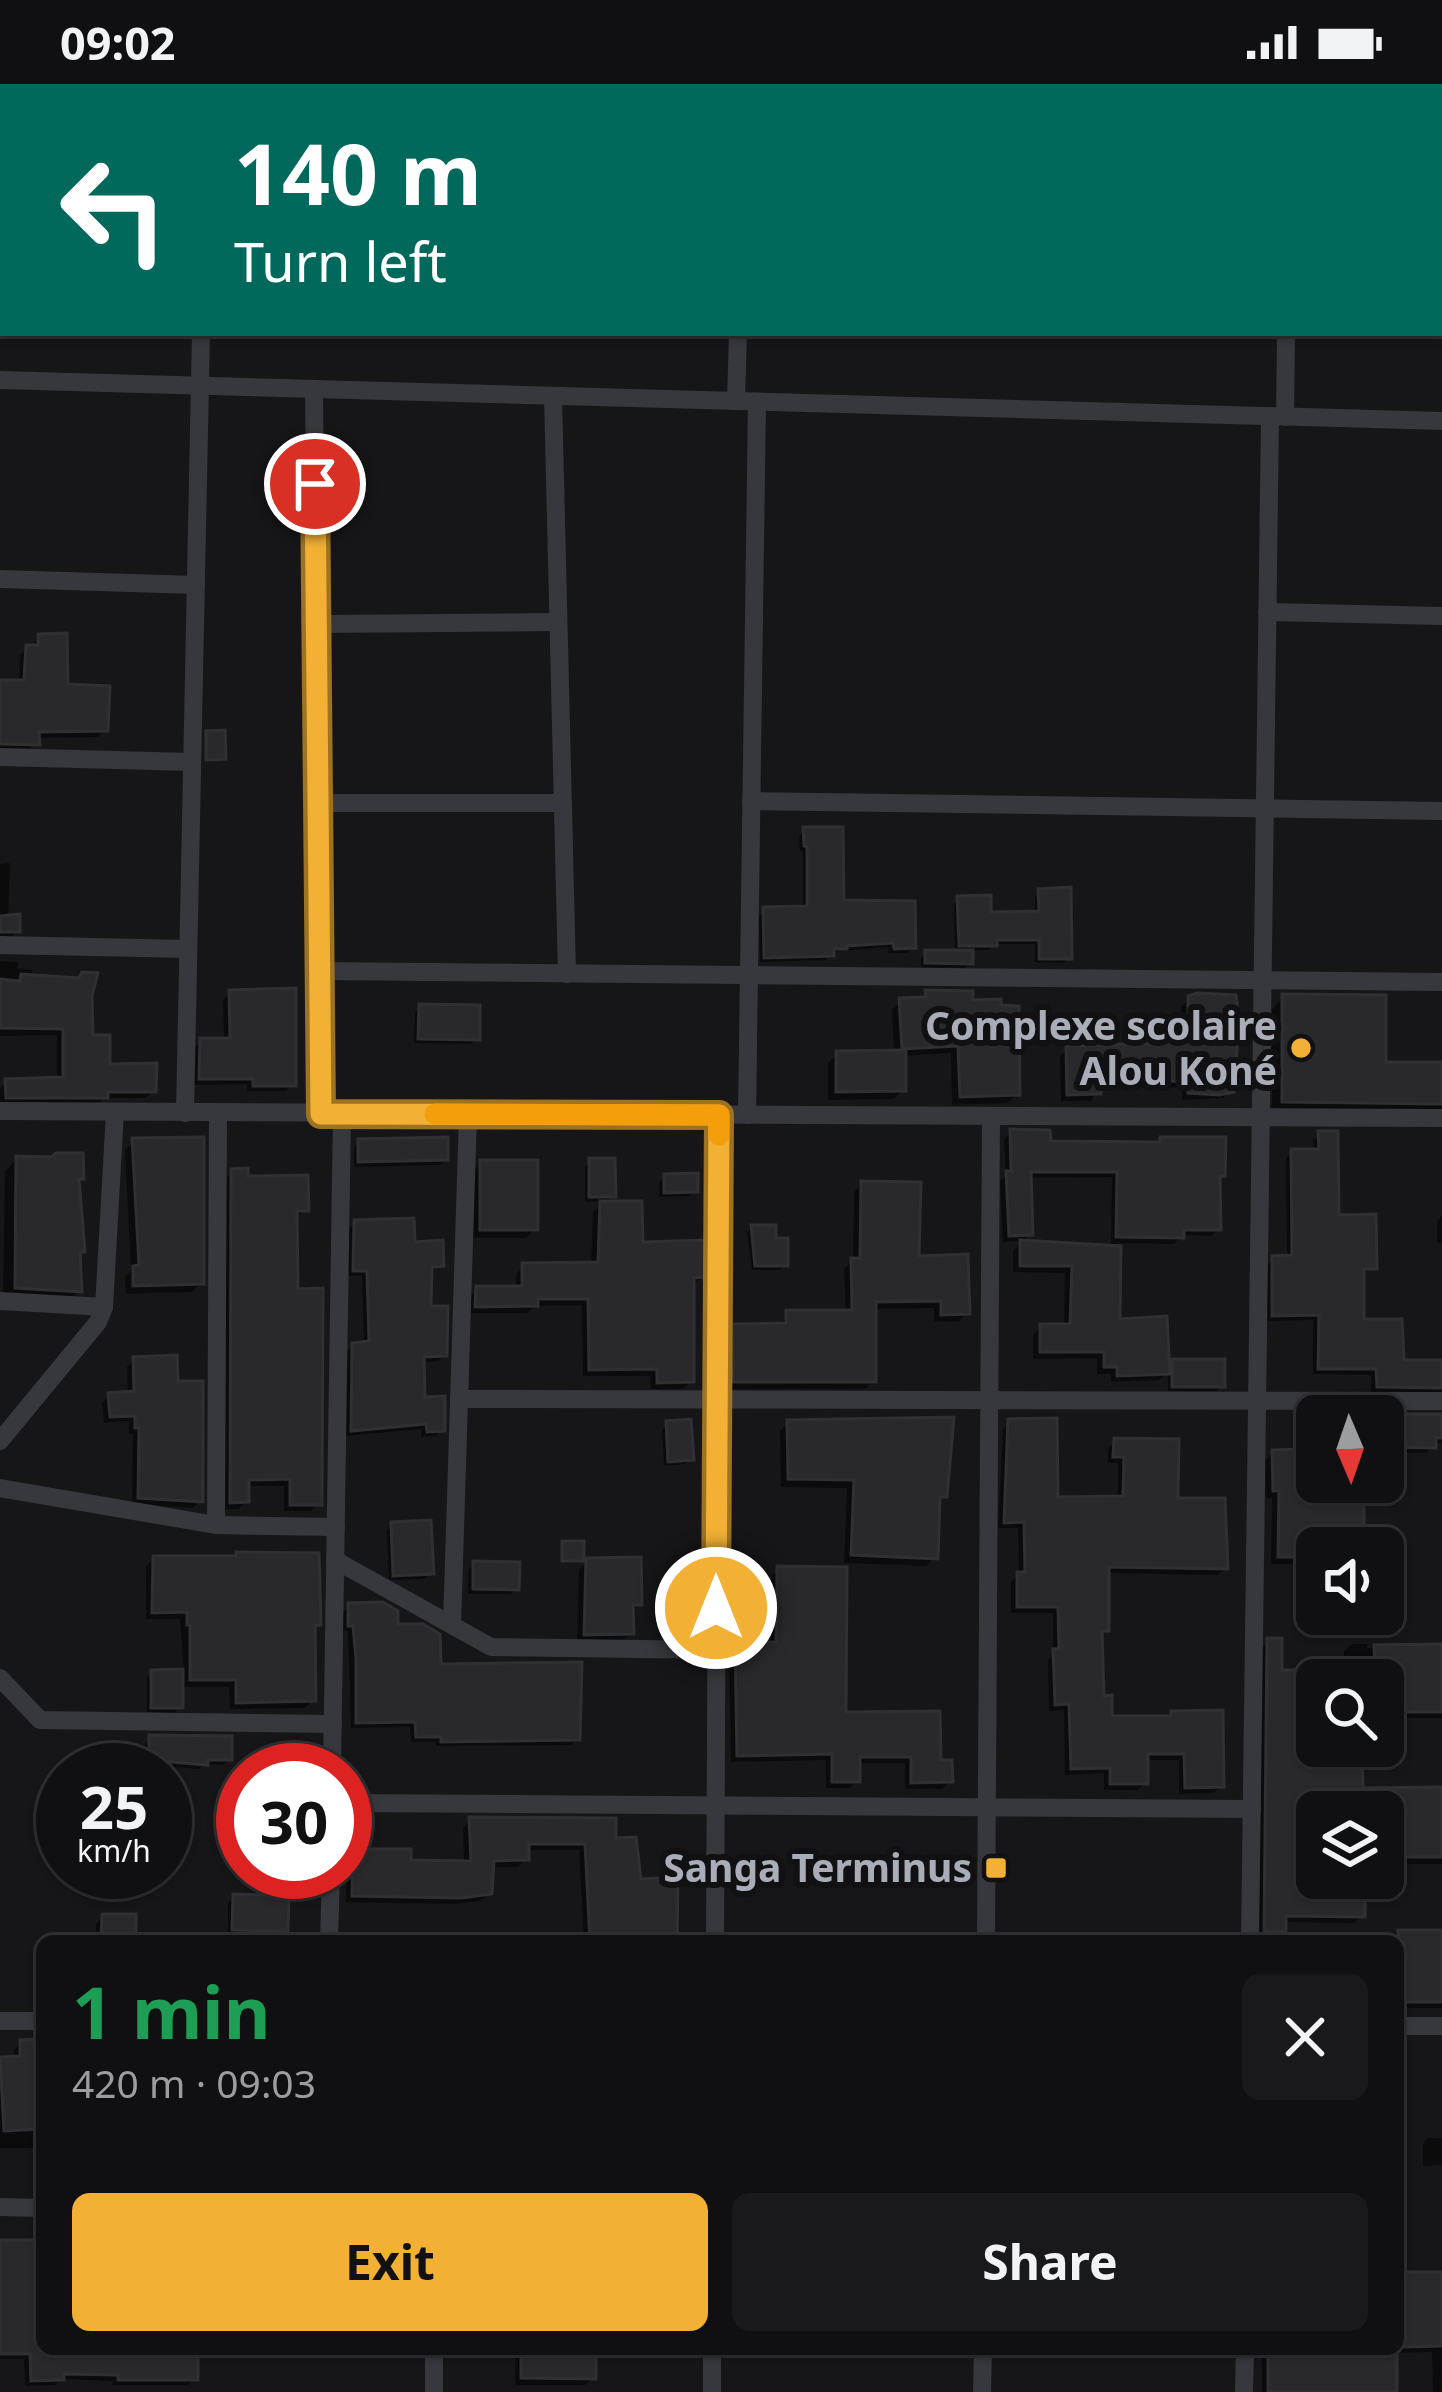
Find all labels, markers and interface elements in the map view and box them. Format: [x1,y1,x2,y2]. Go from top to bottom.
text: 09:02 [60,12,176,73]
text: 140 m [234,115,482,230]
icon: left [36,132,192,288]
text: Turn left [234,224,447,298]
pin [264,433,366,535]
icon: arrive [282,451,348,517]
place label: Complexe scolaire Alou Koné [925,998,1277,1096]
marker: Complexe scolaire Alou Koné [1288,1035,1314,1061]
north arrow [1296,1395,1404,1503]
map controls [1296,1395,1404,1899]
button: sound [1296,1527,1404,1635]
position arrow [653,1545,779,1671]
button: search [1296,1659,1404,1767]
speed limit sign: 30 [216,1743,372,1899]
text: 25 [80,1765,148,1847]
button: layers [1296,1791,1404,1899]
text: km/h [77,1830,151,1871]
place label: Sanga Terminus [663,1840,972,1893]
marker: Sanga Terminus [983,1855,1009,1881]
text: 1 min [72,1962,270,2060]
button: close [1242,1974,1368,2100]
text: 420 m · 09:03 [72,2056,316,2109]
button: Exit [72,2193,708,2331]
button: Share [732,2193,1368,2331]

